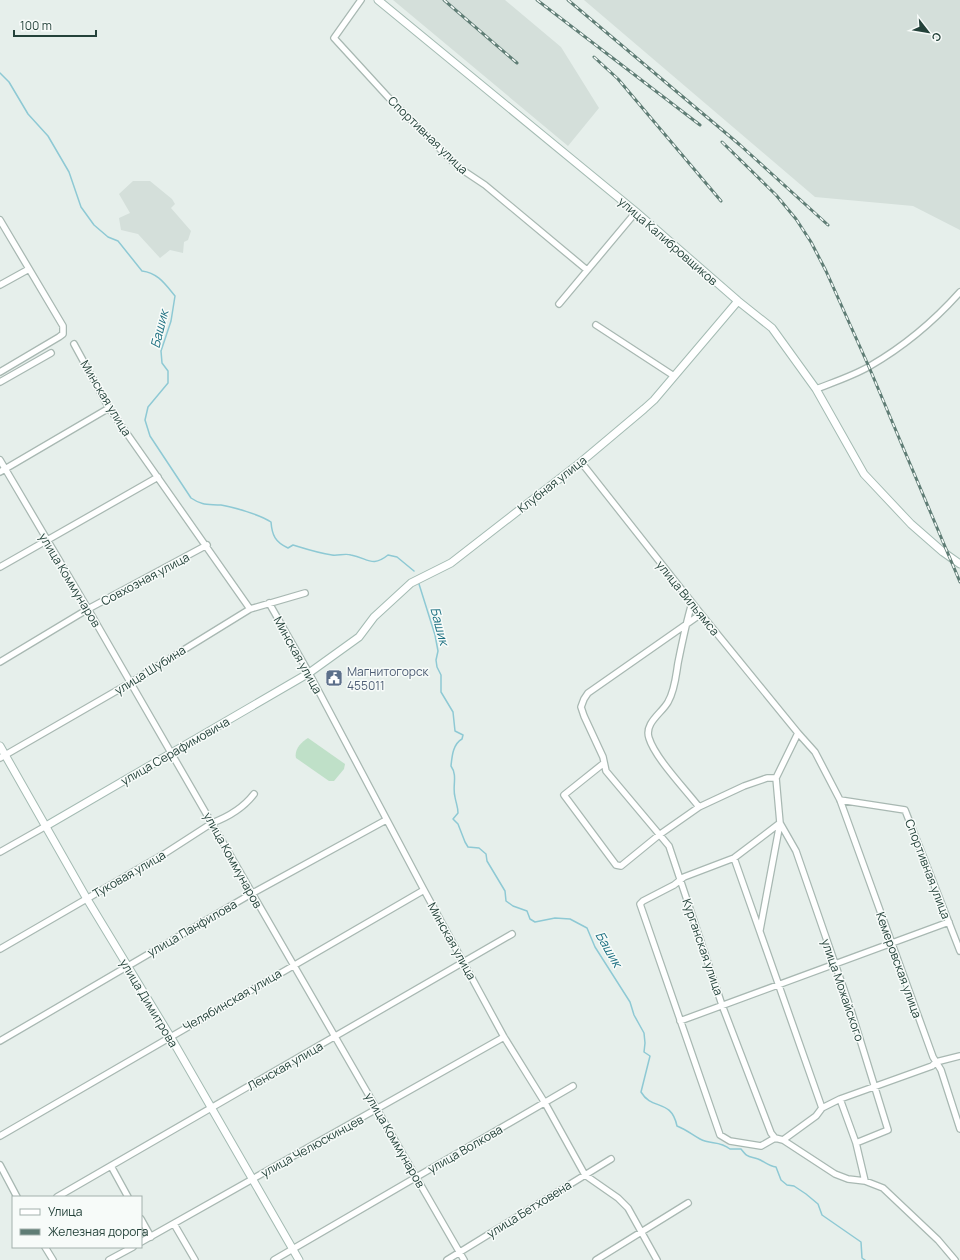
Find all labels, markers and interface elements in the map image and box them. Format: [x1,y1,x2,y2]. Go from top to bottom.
scale bar [14,12,96,38]
north arrow [908,12,948,52]
text: 100 m [20,17,52,34]
text: С [928,30,946,45]
street label: Спортивная улица [384,92,472,178]
street label: улица Калибровщиков [615,193,722,289]
water label: Башик [146,306,173,350]
street label: Минская улица [77,357,135,439]
street label: Клубная улица [514,452,590,516]
street label: улица Коммунаров [35,530,105,631]
street label: Совхозная улица [98,549,192,609]
street label: улица Вильямса [652,557,724,639]
water label: Башик [426,605,454,650]
street label: Минская улица [270,613,326,697]
street label: улица Шубина [111,641,189,699]
place label: Магнитогорск 455011 [347,663,430,694]
public building icon: Магнитогорск 455011 [324,668,344,688]
street label: улица Серафимовича [117,713,233,789]
street label: улица Коммунаров [200,809,267,912]
street label: Спортивная улица [901,817,955,921]
street label: Туковая улица [89,846,169,902]
street label: улица Панфилова [144,895,240,961]
street label: Курганская улица [678,896,728,998]
street label: Минская улица [424,899,480,983]
street label: Кемеровская улица [872,910,926,1020]
water label: Башик [592,928,628,973]
street label: улица Можайского [818,937,868,1043]
street label: улица Димитрова [116,956,182,1050]
street label: Челябинская улица [180,965,284,1035]
street label: Ленская улица [244,1037,326,1095]
street label: улица Коммунаров [361,1089,429,1191]
street label: улица Челюскинцев [258,1110,367,1181]
street label: улица Волкова [425,1121,505,1177]
street label: улица Бетховена [483,1176,575,1242]
legend [12,1196,142,1248]
text: Улица [48,1203,82,1220]
text: Железная дорога [48,1223,148,1240]

